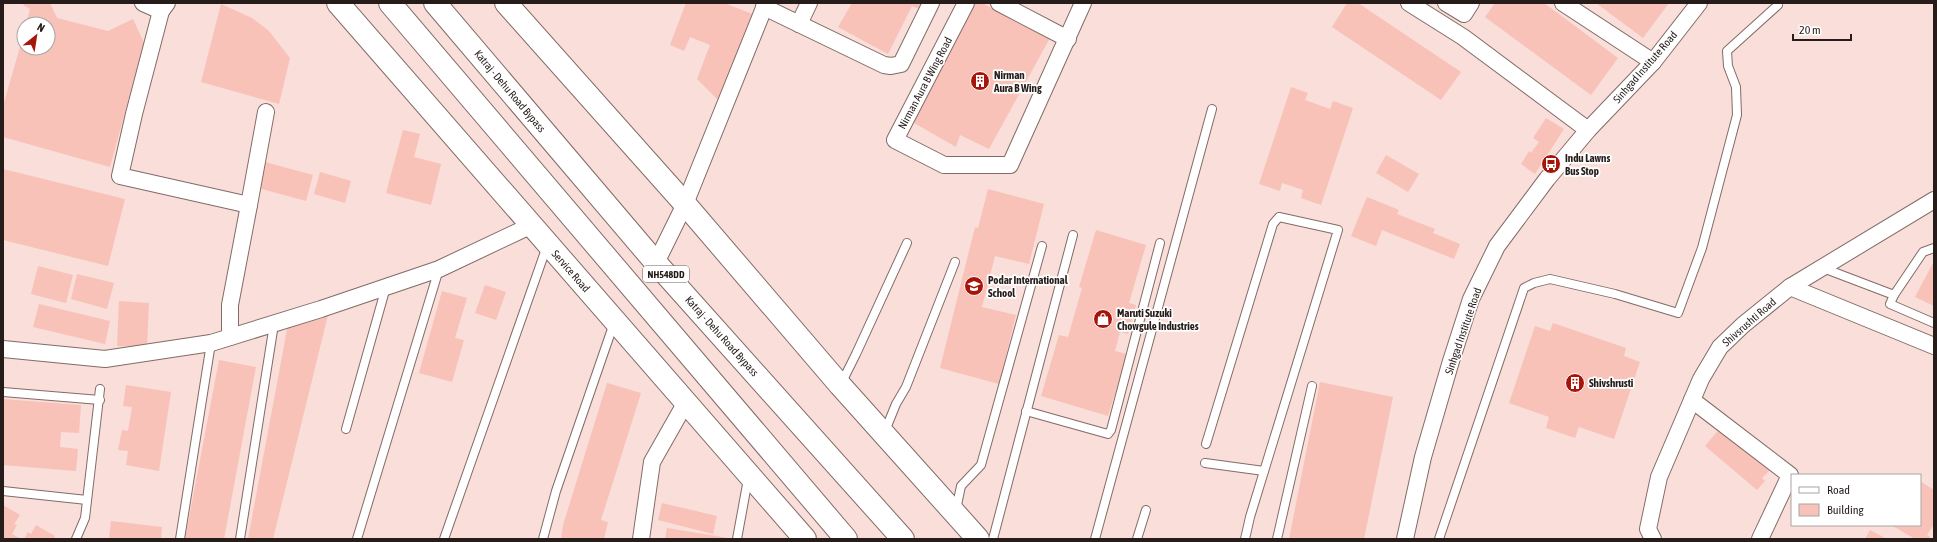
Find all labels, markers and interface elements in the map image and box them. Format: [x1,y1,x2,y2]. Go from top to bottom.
north arrow [16,16,56,56]
scale bar [1793,16,1851,42]
text: N [35,21,47,34]
text: 20 m [1799,23,1821,37]
street label: Sinhgad Institute Road [1611,29,1679,105]
street label: Nirman Aura B Wing Road [896,35,954,131]
street label: Katraj - Dehu Road Bypass [472,47,548,135]
place label: Nirman Aura B Wing [993,69,1042,94]
building icon: Nirman Aura B Wing [969,70,991,92]
place label: Indu Lawns Bus Stop [1565,152,1610,177]
bus stop icon: Indu Lawns Bus Stop [1540,153,1562,175]
street label: Service Road [550,248,592,294]
road number: NH548DD [643,266,689,282]
place label: Podar International School [988,274,1069,299]
school or university icon: Podar International School [963,275,985,297]
street label: Sinhgad Institute Road [1443,286,1483,376]
street label: Katraj - Dehu Road Bypass [683,294,761,379]
street label: Shivsrushti Road [1720,296,1778,348]
place label: Maruti Suzuki Chowgule Industries [1117,307,1199,332]
shop icon: Maruti Suzuki Chowgule Industries [1092,308,1114,330]
building icon: Shivshrusti [1564,372,1586,394]
place label: Shivshrusti [1589,377,1634,389]
legend [1791,474,1921,526]
text: Road [1827,483,1850,497]
text: Building [1827,503,1865,517]

